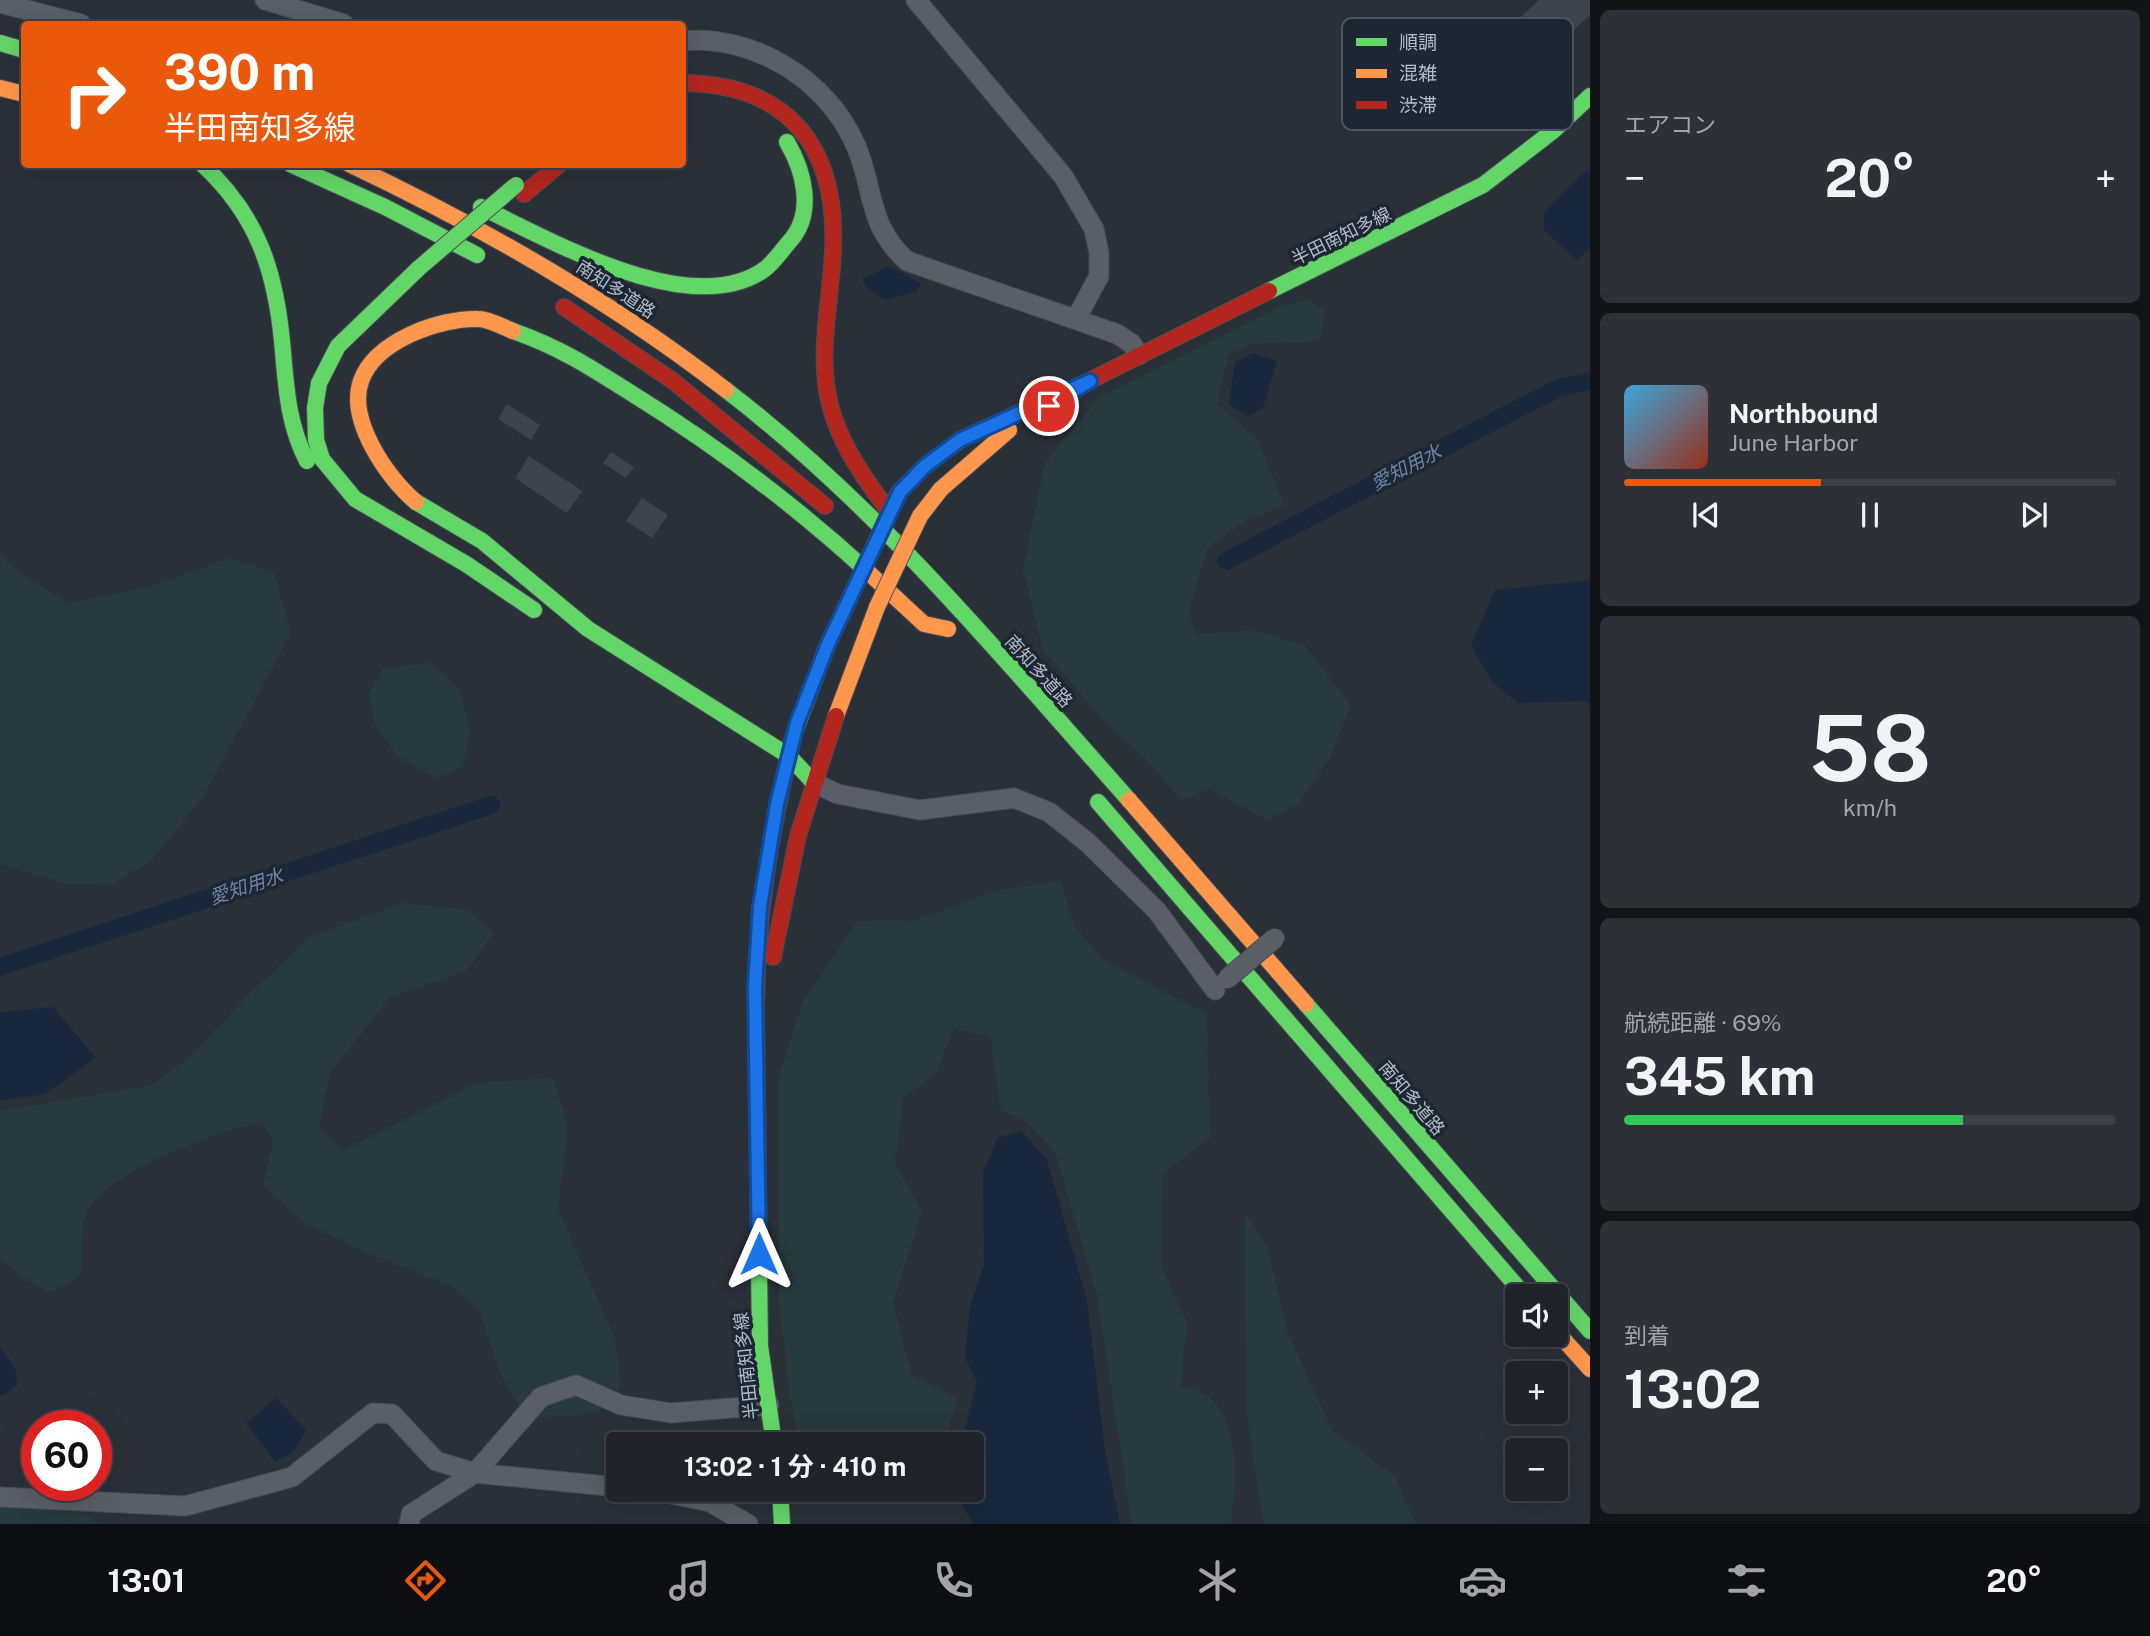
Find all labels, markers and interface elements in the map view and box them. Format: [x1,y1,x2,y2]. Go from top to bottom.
legend [1342,18,1573,130]
text: 順調 [1399,31,1437,53]
text: 390 m [164,43,315,101]
icon: right [49,49,140,140]
text: 混雑 [1399,62,1437,84]
text: 渋滞 [1399,94,1437,116]
text: 半田南知多線 [164,109,356,146]
text: エアコン [1624,111,1716,138]
text: 20° [1824,148,1916,209]
text: − [1624,156,1645,201]
text: + [2095,156,2116,201]
street label: 半田南知多線 [1288,203,1394,269]
street label: 南知多道路 [573,256,659,322]
pin [1019,376,1079,436]
icon: arrive [1030,387,1068,425]
text: Northbound [1729,398,1878,429]
text: June Harbor [1729,429,1858,456]
water label: 愛知用水 [1367,439,1447,494]
icon: previous [1687,496,1725,534]
icon: pause [1851,496,1889,534]
icon: next [2015,496,2053,534]
street label: 南知多道路 [1001,631,1077,711]
text: 58 [1809,695,1931,801]
text: km/h [1843,794,1897,821]
water label: 愛知用水 [206,863,287,908]
text: 航続距離 · 69% [1624,1009,1782,1036]
text: 345 km [1624,1046,1815,1107]
street label: 南知多道路 [1375,1057,1449,1139]
position arrow [722,1217,796,1291]
map controls [1505,1284,1568,1501]
button: sound [1505,1284,1568,1347]
street label: 半田南知多線 [730,1311,762,1421]
text: 到着 [1624,1322,1670,1349]
text: 13:02 [1624,1359,1761,1420]
button: + [1505,1361,1568,1424]
speed limit sign: 60 [21,1410,112,1501]
button: − [1505,1438,1568,1501]
text: 13:02 · 1 分 · 410 m [684,1451,906,1482]
icon: directions [401,1556,450,1605]
icon: music [665,1556,714,1605]
icon: phone [929,1556,978,1605]
icon: climate [1193,1556,1242,1605]
icon: car [1458,1556,1507,1605]
icon: filters [1722,1556,1771,1605]
text: 13:01 [108,1562,186,1599]
text: 20° [1986,1562,2042,1599]

